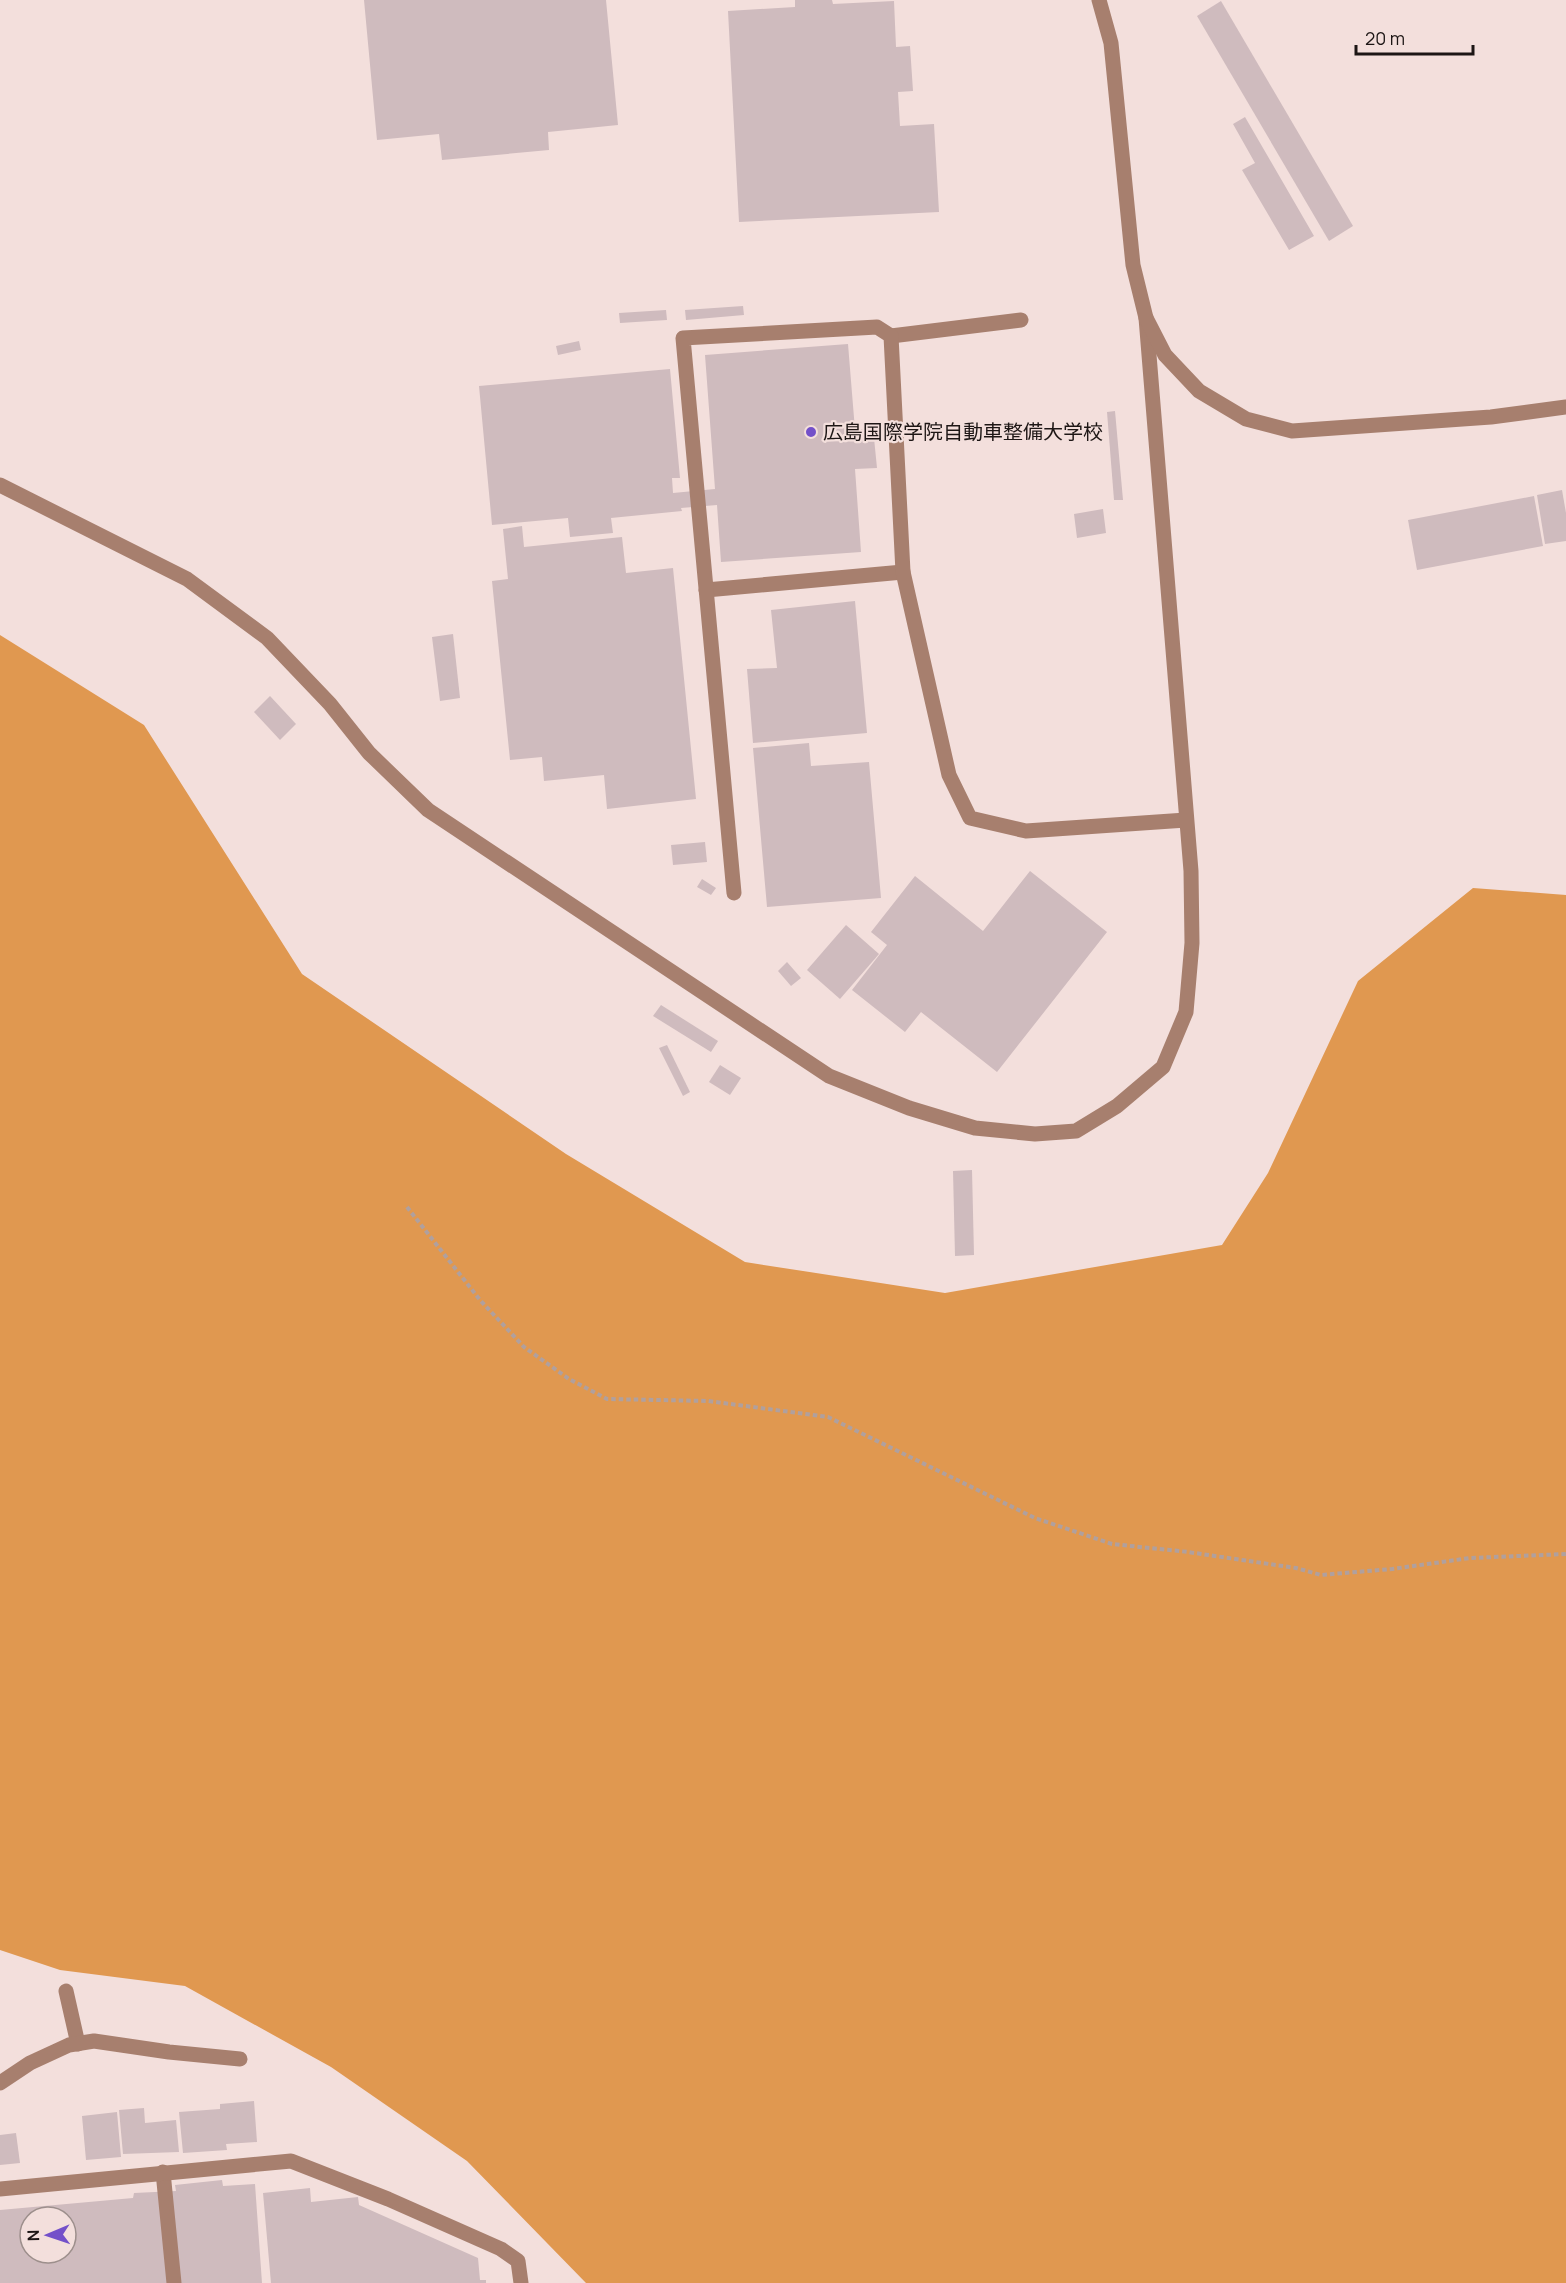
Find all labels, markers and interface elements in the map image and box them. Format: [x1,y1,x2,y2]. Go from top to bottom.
scale bar [1356,18,1473,56]
text: 20 m [1365,26,1405,50]
place label: 広島国際学院自動車整備大学校 [823,418,1103,445]
marker: 広島国際学院自動車整備大学校 [804,425,818,439]
north arrow [18,2205,78,2265]
text: N [22,2229,44,2242]

